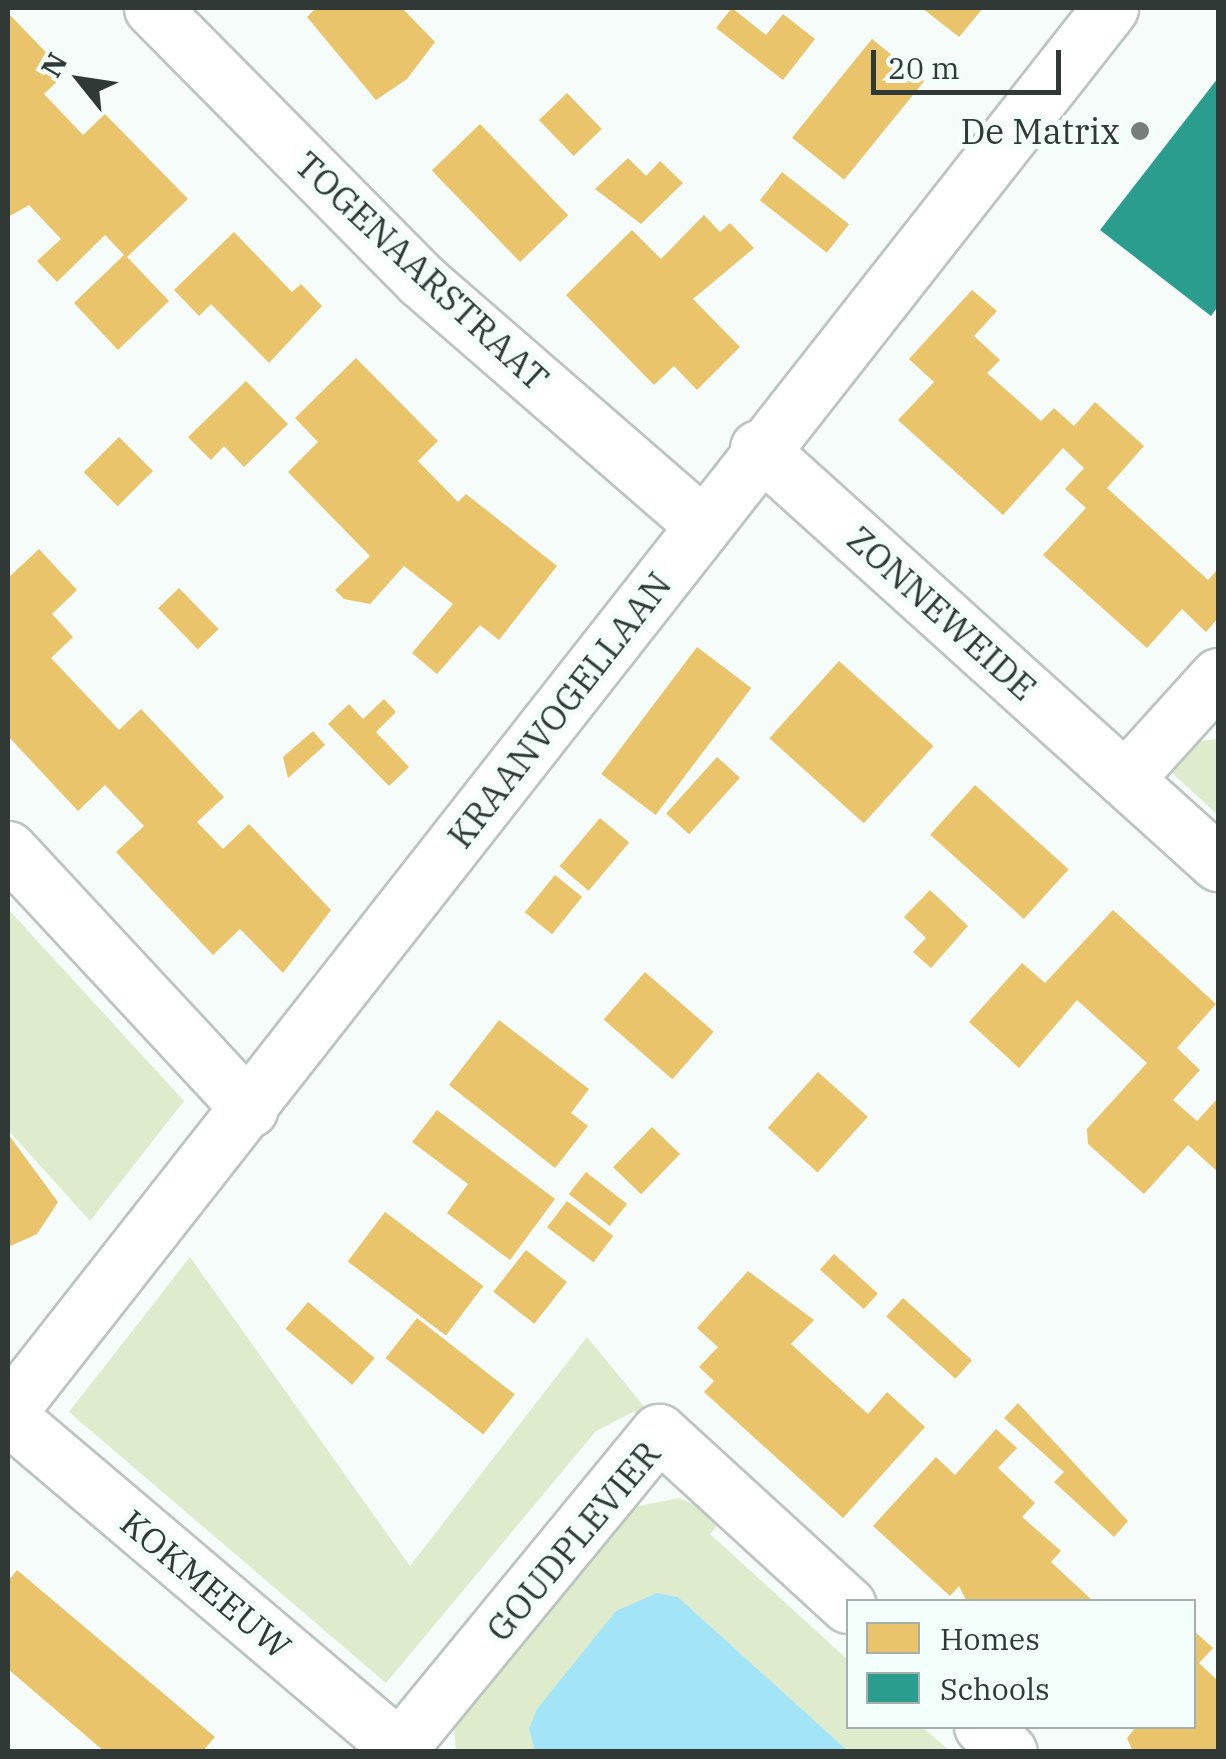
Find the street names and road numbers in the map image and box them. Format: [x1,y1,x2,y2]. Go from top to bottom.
street label: TOGENAARSTRAAT [287,143,557,399]
street label: ZONNEWEIDE [839,517,1045,709]
street label: KRAANVOGELLAAN [439,564,679,856]
street label: GOUDPLEVIER [477,1433,669,1649]
street label: KOKMEEUW [113,1501,299,1667]

